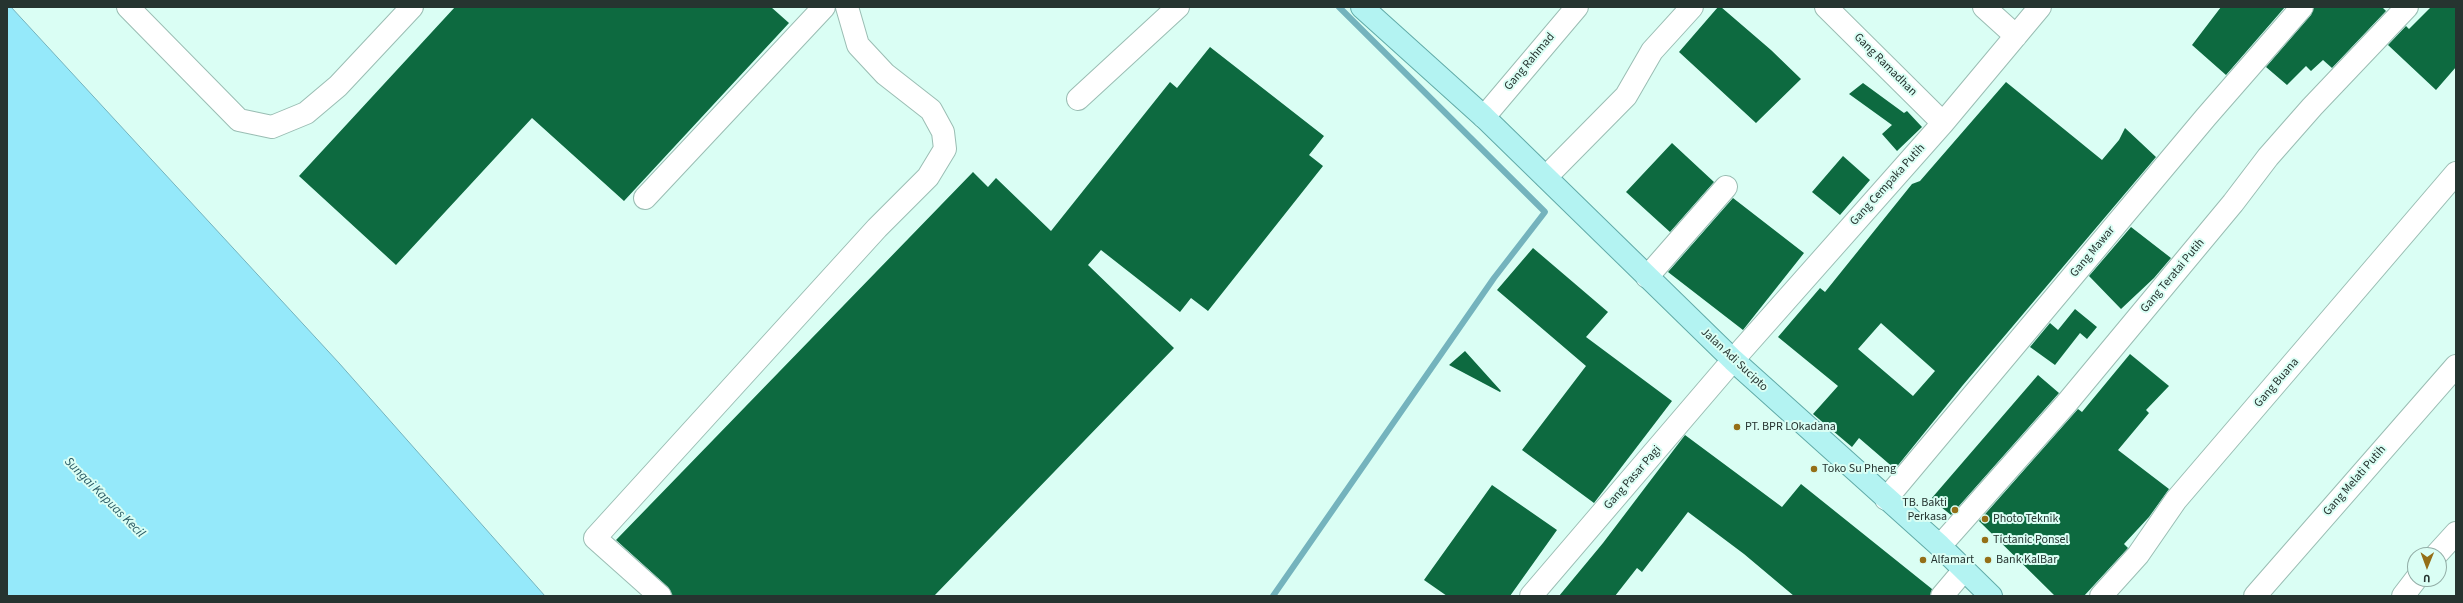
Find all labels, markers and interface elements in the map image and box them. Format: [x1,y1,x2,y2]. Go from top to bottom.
street label: Gang Rahmad [1502,30,1558,94]
street label: Gang Ramadhan [1851,31,1919,99]
street label: Gang Cempaka Putih [1848,141,1928,229]
street label: Gang Mawar [2068,224,2118,280]
street label: Gang Teratai Putih [2138,236,2208,316]
street label: Jalan Adi Sucipto [1697,325,1771,395]
street label: Gang Buana [2252,355,2302,411]
place label: PT. BPR LOkadana [1745,420,1836,434]
marker: PT. BPR LOkadana [1732,422,1742,432]
street label: Gang Pasar Pagi [1601,443,1665,513]
street label: Gang Melati Putih [2321,443,2389,519]
water label: Sungai Kapuas Kecil [60,454,148,542]
place label: Toko Su Pheng [1822,462,1896,476]
marker: Toko Su Pheng [1809,464,1819,474]
place label: TB. Bakti Perkasa [1902,496,1947,524]
marker: TB. Bakti Perkasa [1950,505,1960,515]
place label: Photo Teknik [1993,512,2058,526]
marker: Photo Teknik [1980,514,1990,524]
place label: Tictanic Ponsel [1993,533,2069,547]
marker: Tictanic Ponsel [1980,535,1990,545]
north arrow [2407,547,2447,587]
place label: Alfamart [1931,553,1974,567]
place label: Bank KalBar [1996,553,2057,567]
marker: Alfamart [1918,555,1928,565]
marker: Bank KalBar [1983,555,1993,565]
text: U [2423,571,2431,586]

